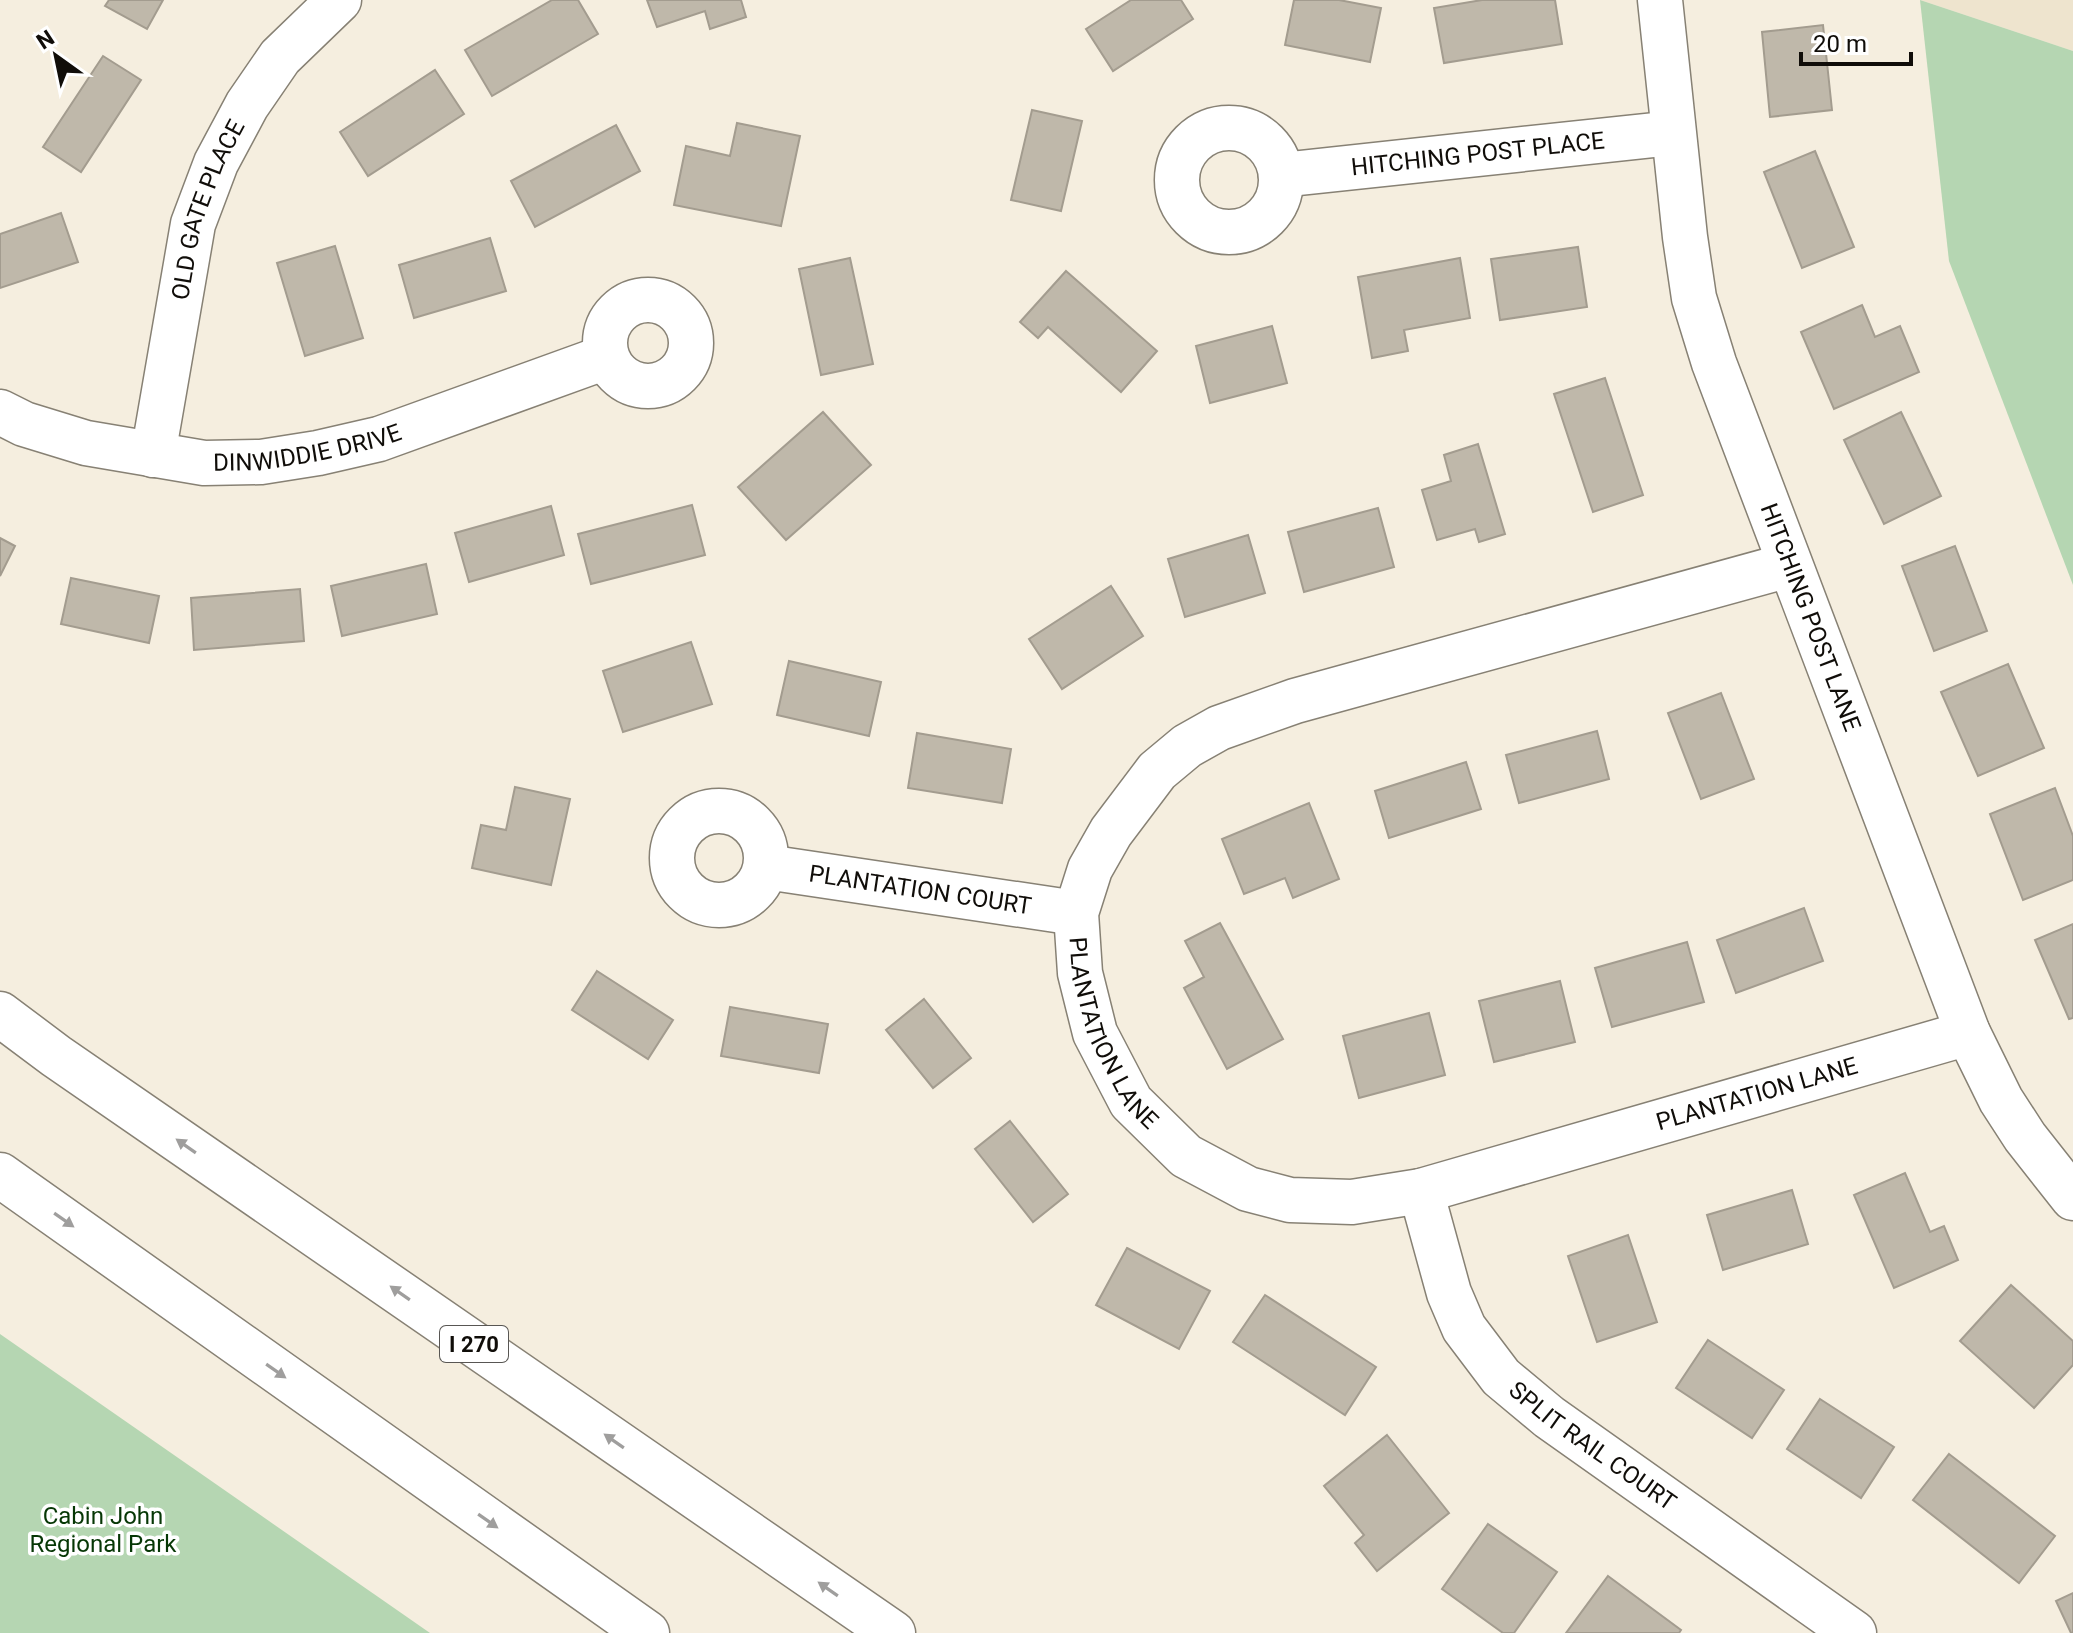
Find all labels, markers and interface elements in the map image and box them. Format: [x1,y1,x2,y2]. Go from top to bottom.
north arrow [16,16,96,96]
scale bar [1801,16,1911,66]
text: N [32,25,59,54]
text: 20 m [1813,30,1867,58]
street label: OLD GATE PLACE [166,115,250,302]
street label: HITCHING POST PLACE [1350,126,1606,181]
street label: DINWIDDIE DRIVE [213,418,405,477]
street label: HITCHING POST LANE [1755,500,1866,735]
street label: PLANTATION COURT [807,860,1033,920]
street label: PLANTATION LANE [1064,936,1164,1135]
street label: PLANTATION LANE [1653,1052,1861,1136]
one-way arrow [176,1139,197,1154]
one-way arrow [53,1212,74,1227]
one-way arrow [390,1286,411,1301]
road number: I 270 [440,1326,508,1362]
one-way arrow [265,1362,286,1378]
street label: SPLIT RAIL COURT [1503,1376,1681,1516]
one-way arrow [604,1434,625,1449]
park label: Cabin John Regional Park [30,1502,177,1558]
one-way arrow [478,1513,499,1528]
one-way arrow [818,1582,839,1597]

